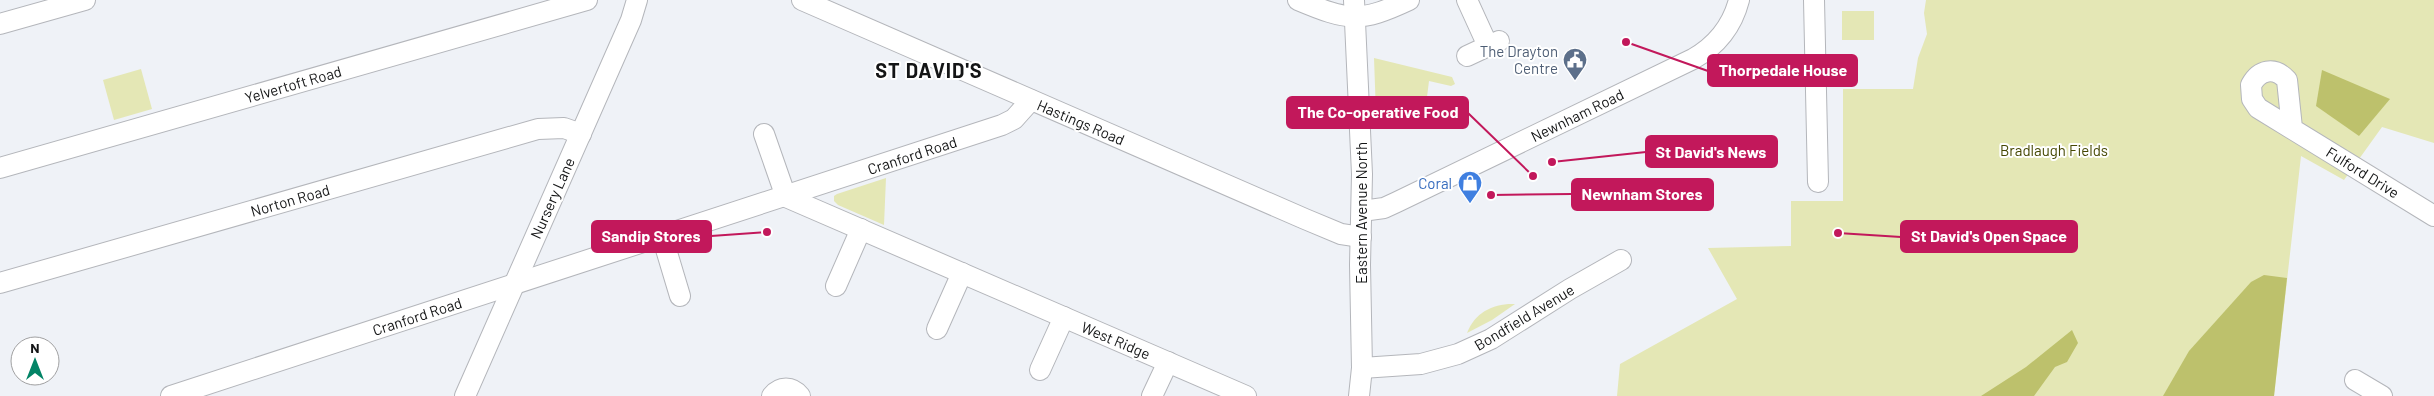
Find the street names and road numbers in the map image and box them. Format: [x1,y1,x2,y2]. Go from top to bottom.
street label: Yelvertoft Road [243,62,343,106]
street label: Newnham Road [1528,85,1626,145]
street label: Hastings Road [1035,95,1127,149]
street label: Cranford Road [865,132,959,178]
street label: Eastern Avenue North [1352,142,1370,284]
street label: Fulford Drive [2323,142,2403,202]
street label: Nursery Lane [526,155,578,241]
street label: Norton Road [248,180,332,220]
street label: Bondfield Avenue [1471,280,1577,354]
street label: Cranford Road [370,293,464,339]
street label: West Ridge [1079,317,1153,363]

